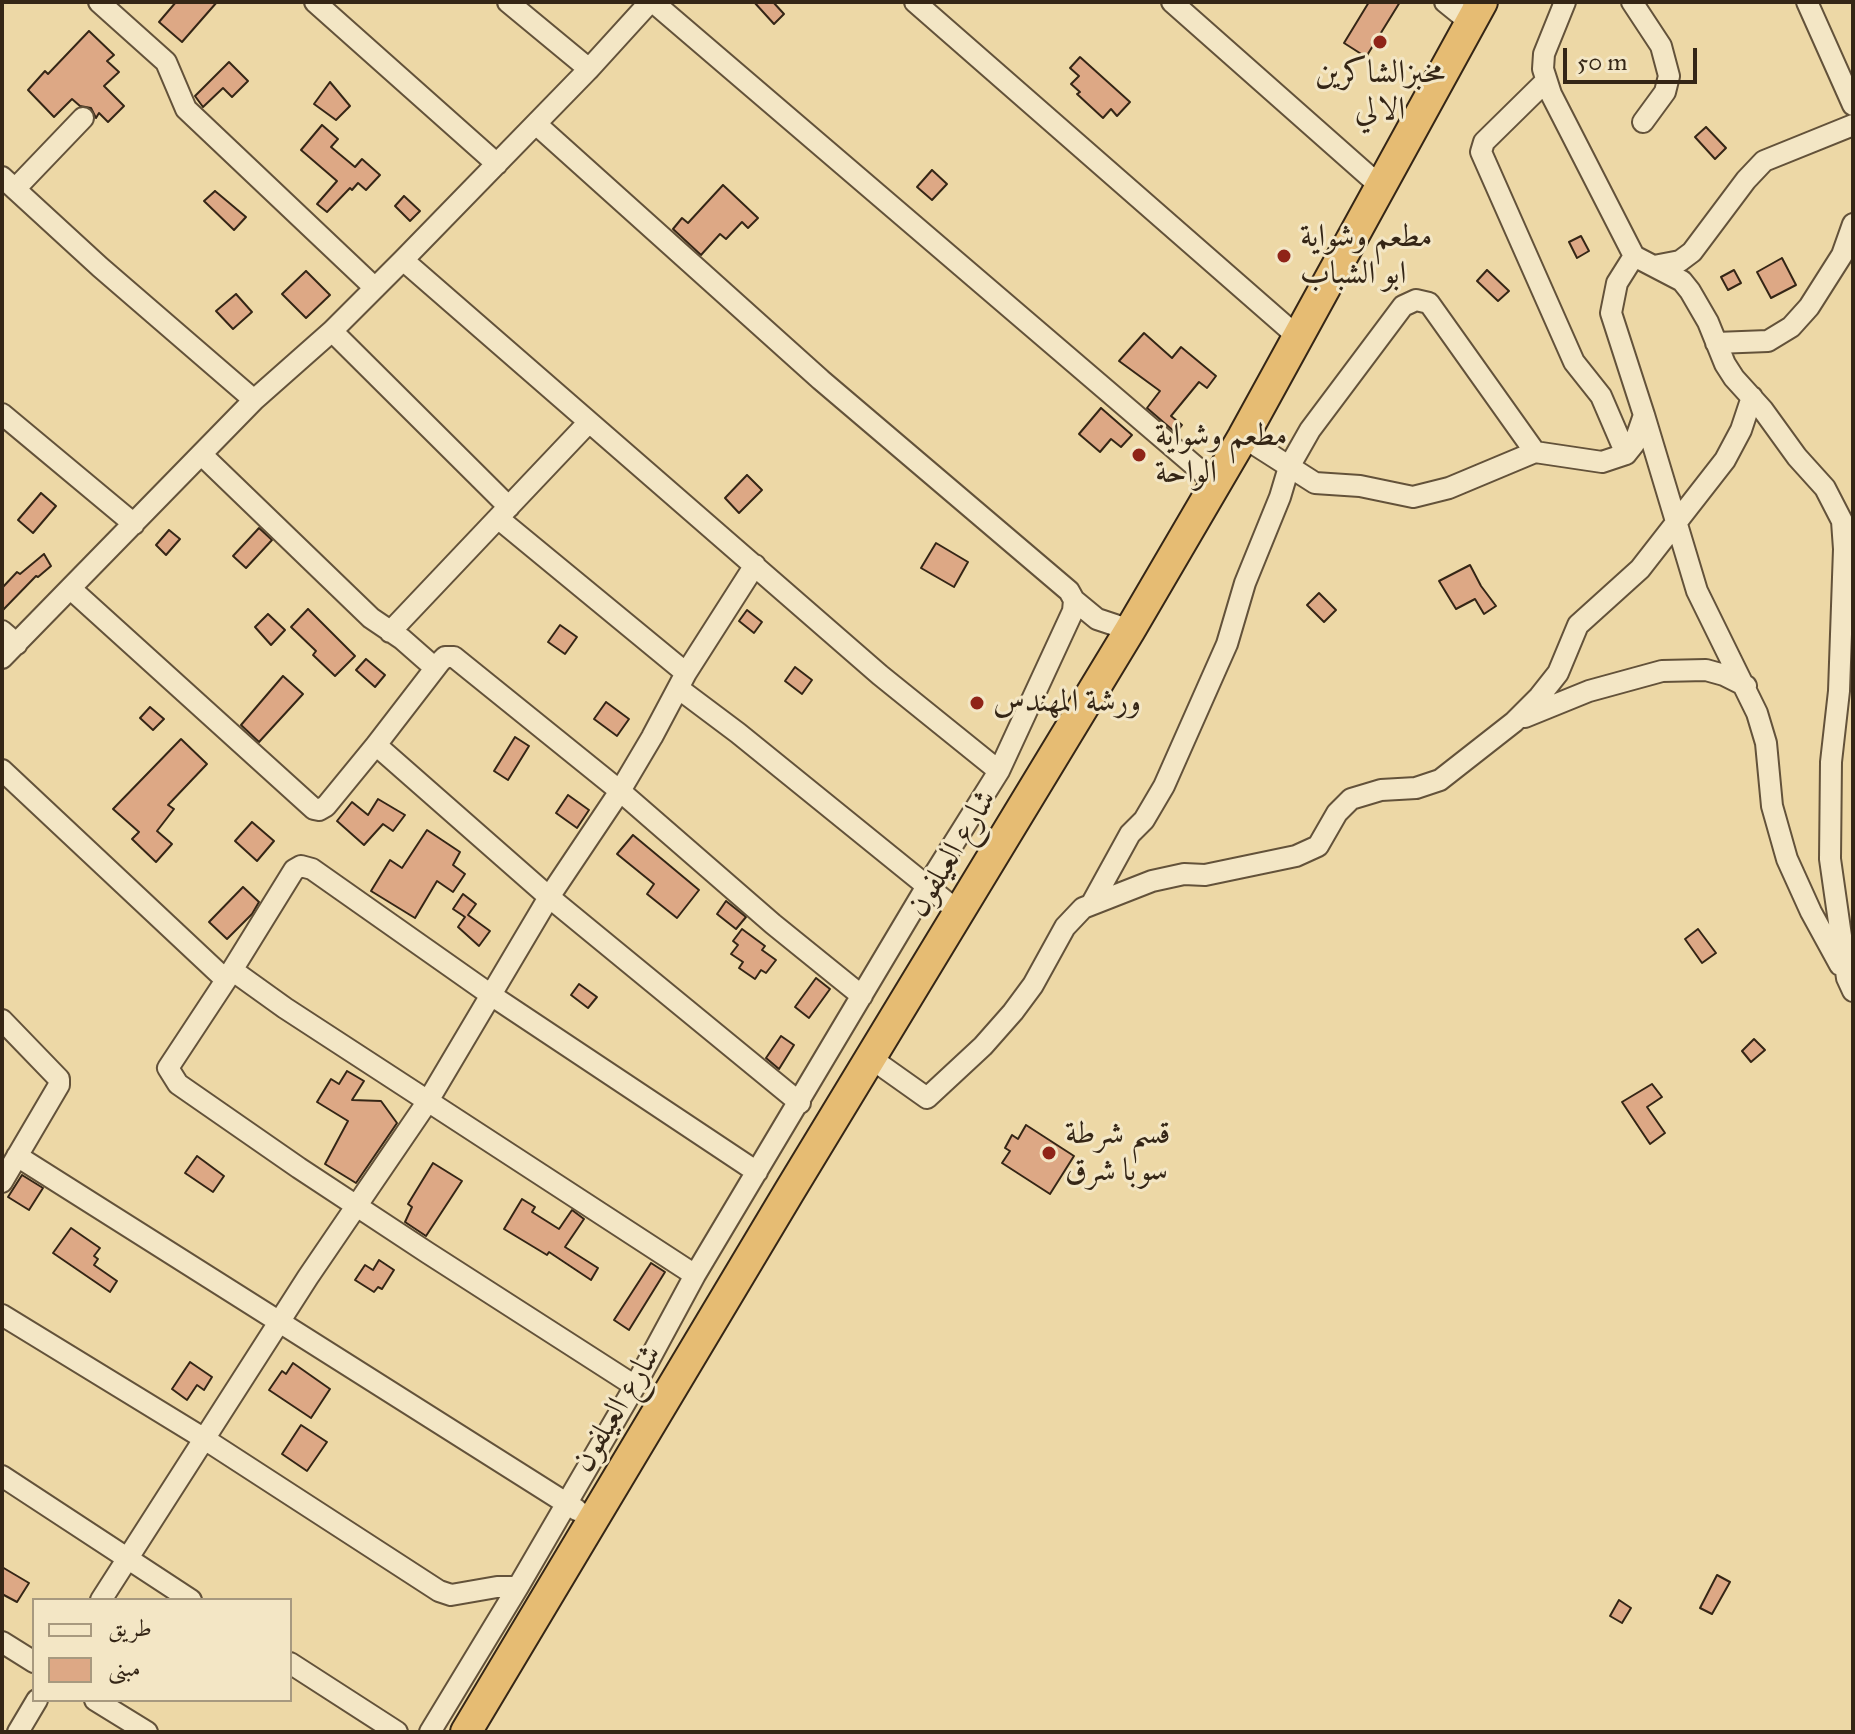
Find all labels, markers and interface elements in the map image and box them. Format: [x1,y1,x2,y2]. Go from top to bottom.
scale bar [1567,32,1701,82]
marker: مخبزالشاكرين الالي [1371,33,1389,51]
text: 50 m [1577,47,1627,77]
place label: مخبزالشاكرين الالي [1315,55,1445,130]
place label: مطعم وشواية ابو الشباب [1300,219,1433,294]
marker: مطعم وشواية ابو الشباب [1275,247,1293,265]
place label: مطعم وشواية الواحة [1155,418,1288,493]
marker: مطعم وشواية الواحة [1130,446,1148,464]
place label: ورشة المهندس [993,684,1141,722]
marker: ورشة المهندس [968,694,986,712]
street label: شارع العيلفون [900,783,1006,925]
place label: قسم شرطة سوبا شرق [1065,1116,1171,1191]
marker: قسم شرطة سوبا شرق [1040,1144,1058,1162]
street label: شارع العيلفون [565,1338,671,1480]
legend [32,1598,292,1702]
text: طريق [108,1613,152,1643]
text: مبنى [108,1653,141,1683]

